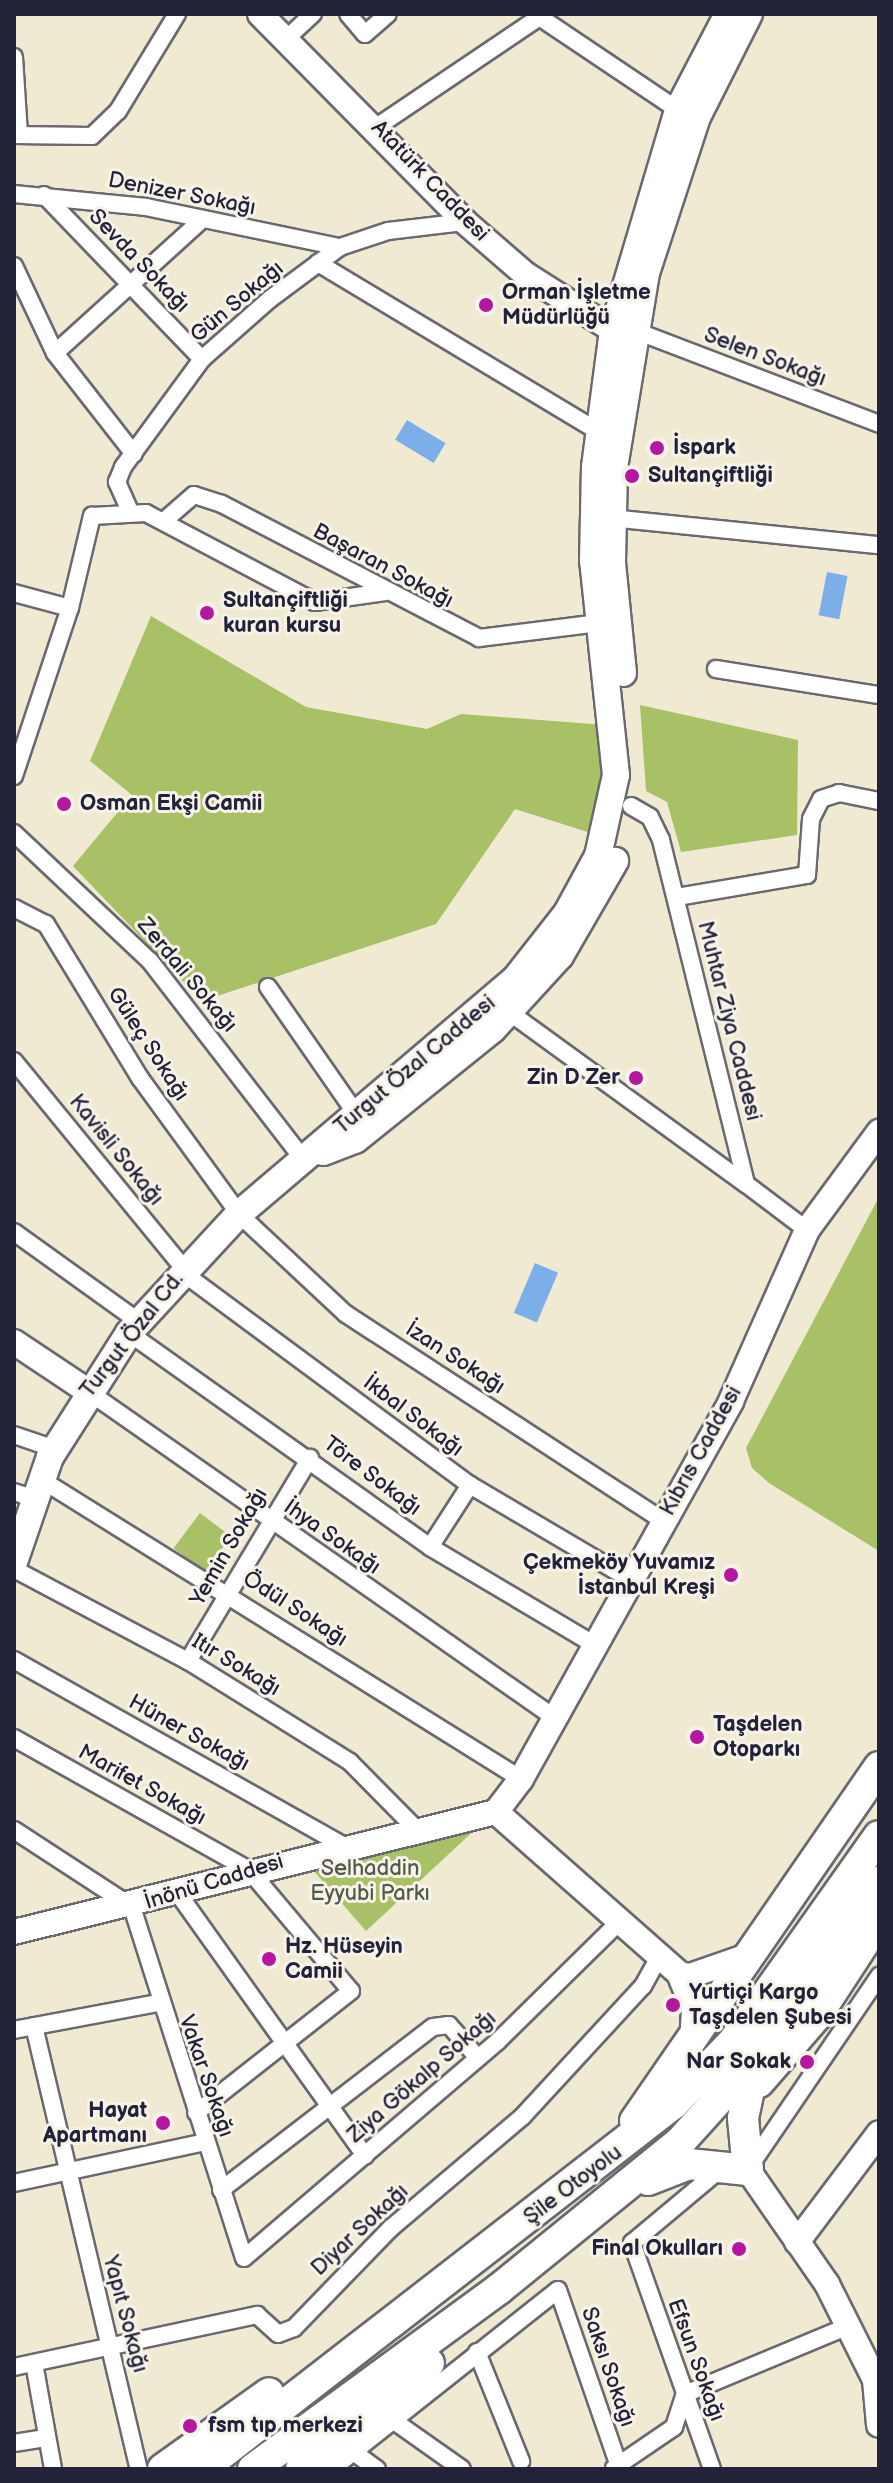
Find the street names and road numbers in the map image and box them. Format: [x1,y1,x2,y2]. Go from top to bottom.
street label: Atatürk Caddesi [366,115,494,247]
street label: Denizer Sokağı [106,167,258,221]
street label: Sevda Sokağı [83,204,195,318]
street label: Gün Sokağı [185,255,289,349]
street label: Selen Sokağı [700,322,830,392]
street label: Başaran Sokağı [308,518,458,614]
street label: Zerdali Sokağı [131,912,243,1038]
street label: Muhtar Ziya Caddesi [691,919,767,1123]
street label: Güleç Sokağı [101,982,195,1106]
street label: Turgut Özal Caddesi [329,990,501,1140]
street label: Kavisli Sokağı [63,1089,169,1211]
street label: Turgut Özal Cd. [75,1267,189,1403]
street label: İzan Sokağı [400,1316,510,1400]
street label: İkbal Sokağı [357,1370,469,1462]
street label: Kıbrıs Caddesi [655,1382,747,1520]
street label: Töre Sokağı [318,1430,426,1522]
street label: Yemin Sokağı [184,1483,274,1611]
street label: İhya Sokağı [278,1494,386,1580]
street label: Ödül Sokağı [238,1565,352,1653]
street label: Itır Sokağı [187,1628,285,1702]
street label: Hüner Sokağı [124,1689,254,1777]
street label: Marifet Sokağı [73,1739,211,1831]
street label: İnönü Caddesi [141,1848,287,1916]
street label: Ziya Gökalp Sokağı [342,2005,502,2149]
street label: Vakar Sokağı [173,2011,239,2141]
street label: Şile Otoyolu [519,2139,627,2231]
street label: Diyar Sokağı [306,2178,414,2282]
street label: Yapıt Sokağı [97,2252,153,2376]
street label: Efsun Sokağı [662,2295,730,2425]
street label: Saksı Sokağı [575,2304,641,2430]

